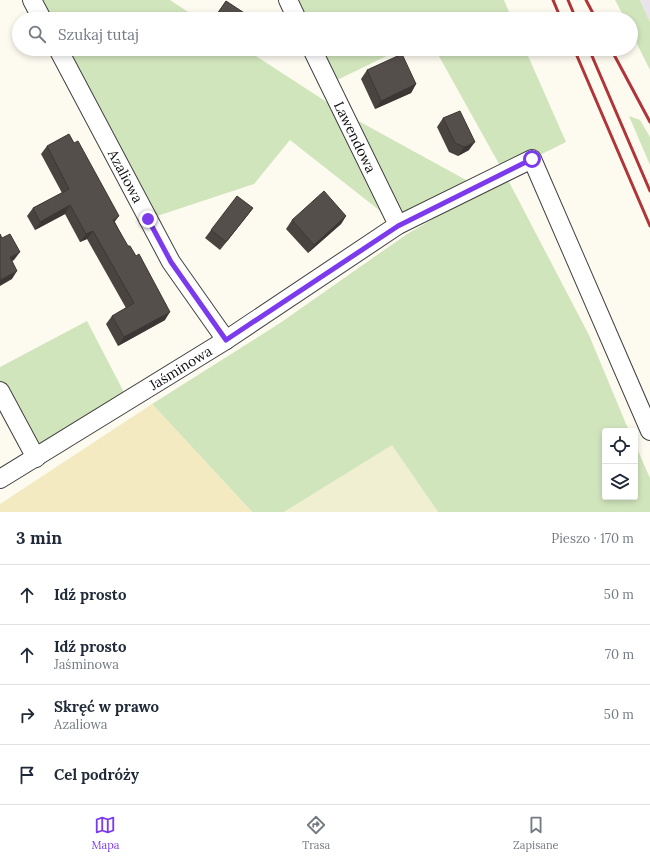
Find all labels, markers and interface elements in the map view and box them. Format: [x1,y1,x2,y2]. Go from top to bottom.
search box [12,12,638,56]
icon: search [26,23,48,45]
text: Szukaj tutaj [58,25,139,44]
street label: Lawendowa [330,98,380,176]
street label: Azaliowa [104,146,147,206]
route start [523,150,541,168]
route end [139,210,157,228]
street label: Jaśminowa [145,342,215,394]
map controls [602,428,638,500]
button: locate [602,428,638,464]
button: layers [602,464,638,500]
text: 3 min [16,527,62,549]
text: Pieszo · 170 m [551,530,634,547]
icon: ahead [16,584,38,606]
text: Idź prosto [54,585,127,604]
text: 50 m [604,586,634,603]
text: Idź prosto [54,637,127,656]
icon: ahead [16,644,38,666]
text: 70 m [605,646,634,663]
text: Jaśminowa [54,656,119,673]
text: Skręć w prawo [54,697,159,716]
icon: right [16,704,38,726]
text: 50 m [604,706,634,723]
text: Azaliowa [54,716,108,733]
icon: arrive [16,764,38,786]
text: Cel podróży [54,765,139,784]
tab: Mapa [91,814,119,852]
tab: Trasa [302,814,330,852]
tab: Zapisane [513,814,559,852]

